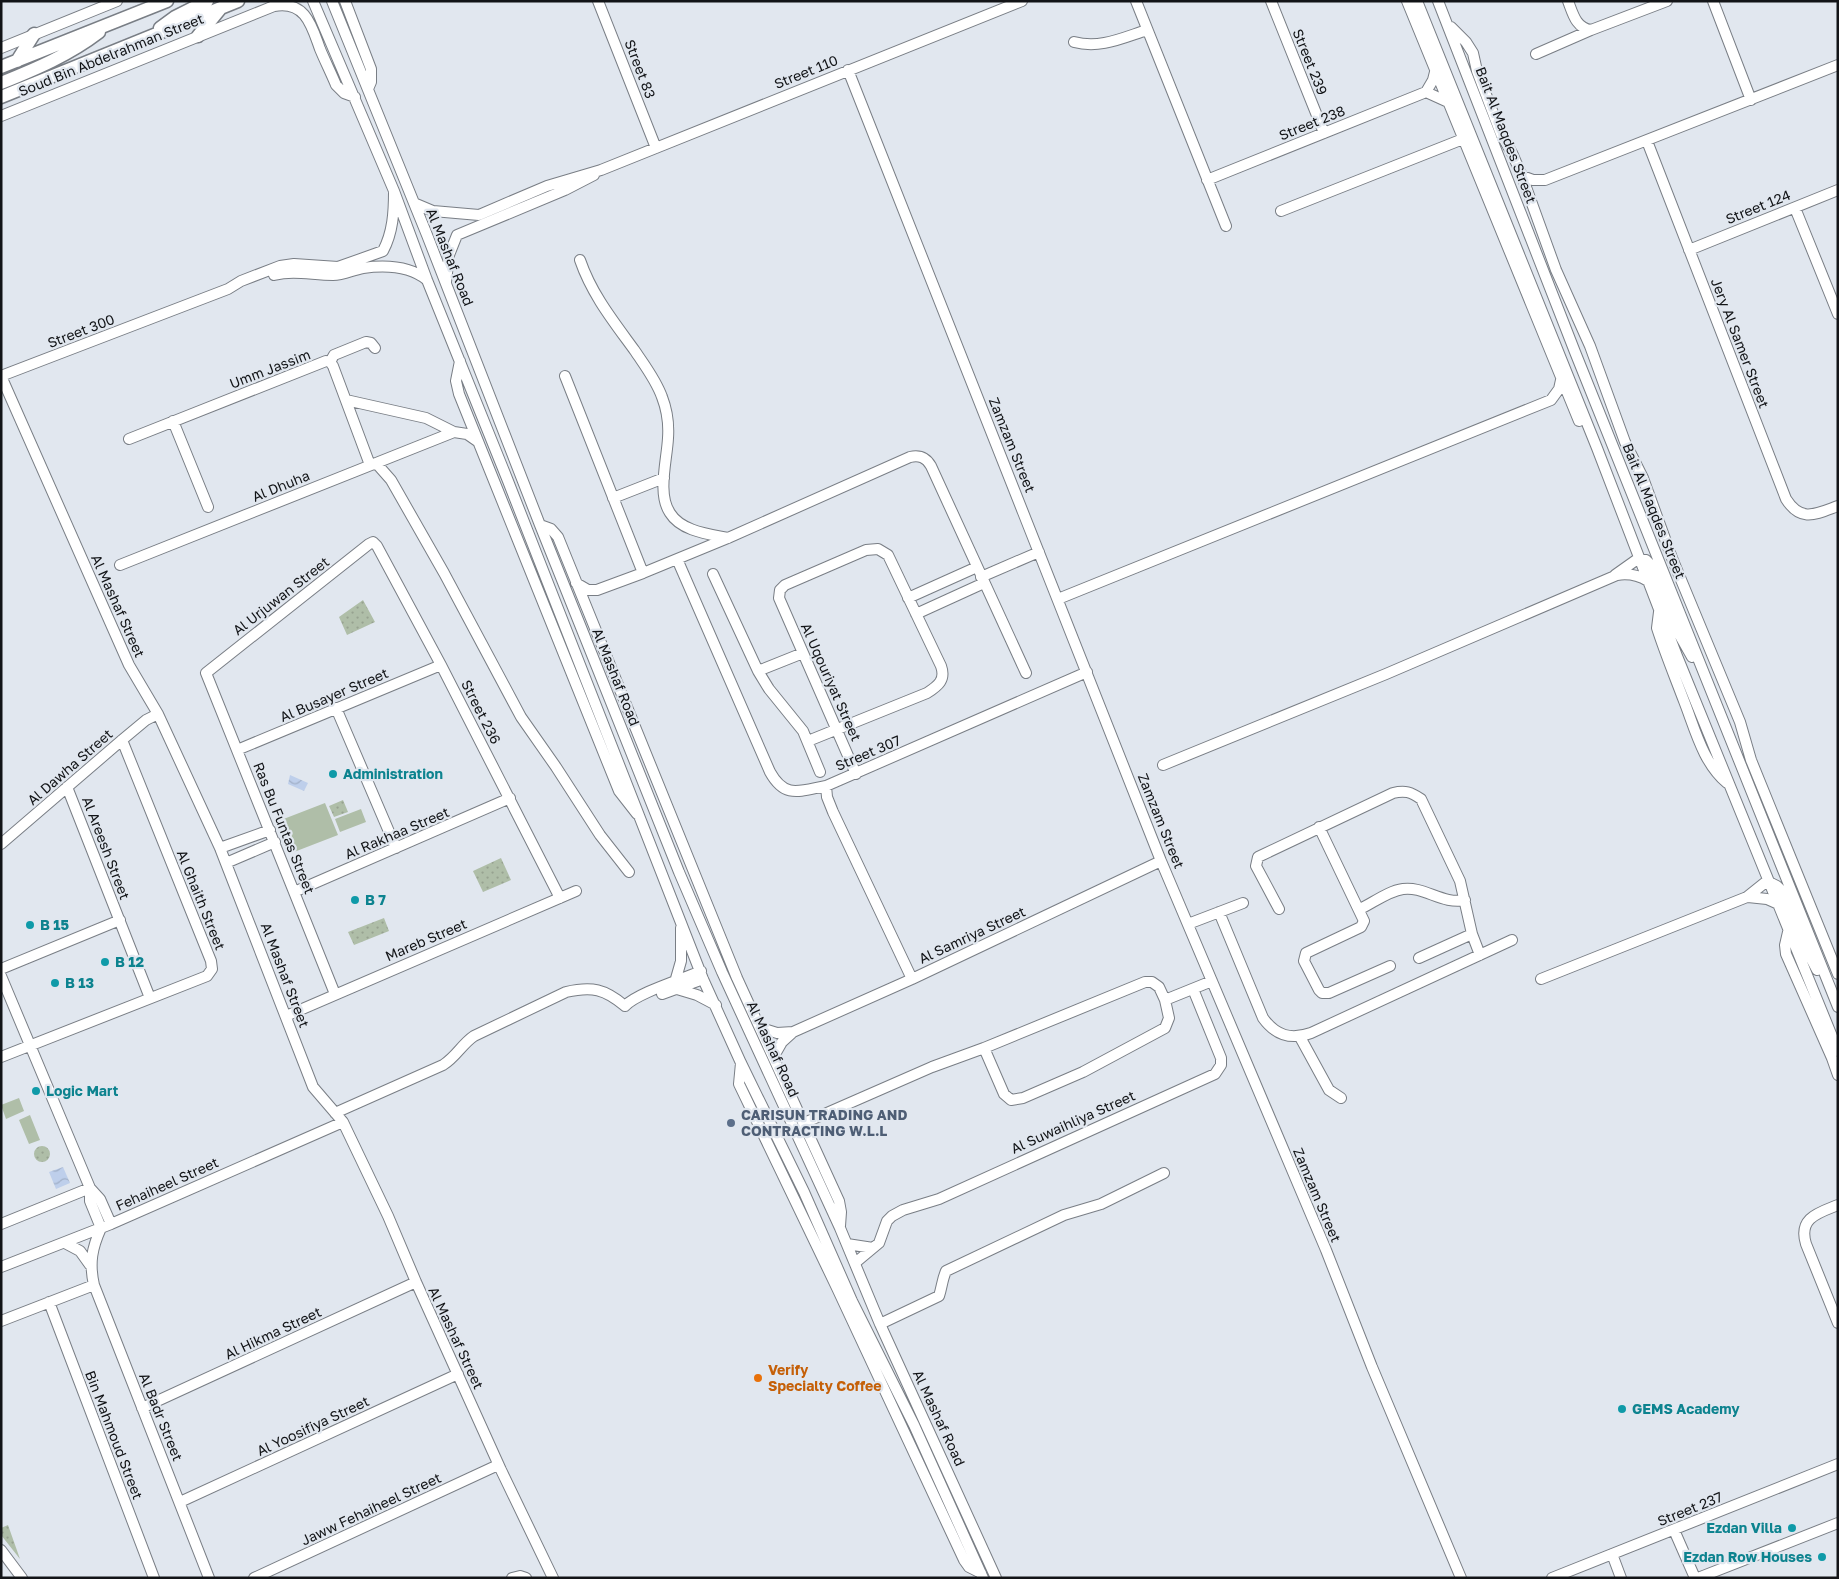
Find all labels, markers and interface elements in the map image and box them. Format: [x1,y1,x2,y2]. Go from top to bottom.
street label: Soud Bin Abdelrahman Street [16,10,206,100]
street label: Street 239 [1290,26,1331,97]
street label: Street 83 [621,37,659,101]
street label: Street 110 [771,51,840,92]
street label: Bait Al Maqdes Street [1473,64,1540,205]
street label: Street 238 [1276,102,1347,143]
street label: Street 124 [1723,186,1793,227]
street label: Al Mashaf Road [423,205,478,308]
street label: Jery Al Samer Street [1708,275,1773,410]
street label: Street 300 [45,310,117,351]
street label: Umm Jassim [227,345,313,392]
street label: Zamzam Street [986,395,1039,495]
street label: Bait Al Maqdes Street [1619,440,1689,581]
street label: Al Dhuha [250,466,312,505]
street label: Al Mashaf Street [88,552,149,660]
street label: Al Urjuwan Street [229,553,332,638]
street label: Al Uqouriyat Street [798,620,865,744]
street label: Al Mashaf Road [589,625,644,728]
street label: Al Busayer Street [277,664,391,725]
street label: Street 236 [458,677,505,747]
street label: Al Dawha Street [24,725,116,808]
street label: Street 307 [833,731,903,774]
street label: Ras Bu Funtas Street [250,759,319,896]
place label: Administration [343,765,443,782]
marker: Administration [327,768,339,780]
street label: Zamzam Street [1135,771,1188,871]
street label: Al Areesh Street [79,794,134,902]
street label: Al Rakhaa Street [342,803,452,862]
street label: Al Ghaith Street [174,847,229,952]
place label: B 7 [365,891,386,908]
marker: B 7 [349,894,361,906]
street label: Al Samriya Street [916,902,1028,967]
street label: Mareb Street [382,915,469,964]
place label: B 15 [40,916,70,933]
marker: B 15 [24,919,36,931]
street label: Al Mashaf Street [258,920,313,1030]
place label: B 12 [115,953,145,970]
marker: B 12 [99,956,111,968]
place label: B 13 [65,974,94,991]
marker: B 13 [49,977,61,989]
street label: Al Mashaf Road [744,998,803,1099]
place label: Logic Mart [46,1082,119,1099]
marker: Logic Mart [30,1085,42,1097]
street label: Al Suwaihliya Street [1008,1086,1138,1157]
place label: CARISUN TRADING AND CONTRACTING W.L.L [741,1106,907,1139]
marker: CARISUN TRADING AND CONTRACTING W.L.L [725,1117,737,1129]
street label: Zamzam Street [1290,1145,1345,1245]
street label: Fehaiheel Street [113,1153,221,1214]
street label: Al Mashaf Street [425,1284,488,1392]
street label: Al Hikma Street [222,1303,324,1362]
place label: Verify Specialty Coffee [768,1361,882,1394]
street label: Al Mashaf Road [910,1367,969,1468]
street label: Bin Mahmoud Street [82,1368,147,1502]
street label: Al Badr Street [136,1370,187,1463]
marker: Verify Specialty Coffee [752,1372,764,1384]
street label: Al Yoosifiya Street [254,1392,372,1459]
place label: GEMS Academy [1632,1400,1740,1417]
marker: GEMS Academy [1616,1403,1628,1415]
street label: Jaww Fehaiheel Street [298,1469,444,1549]
street label: Street 237 [1655,1488,1725,1529]
place label: Ezdan Villa [1706,1519,1782,1536]
marker: Ezdan Villa [1786,1522,1798,1534]
place label: Ezdan Row Houses [1683,1548,1812,1565]
marker: Ezdan Row Houses [1816,1551,1828,1563]

